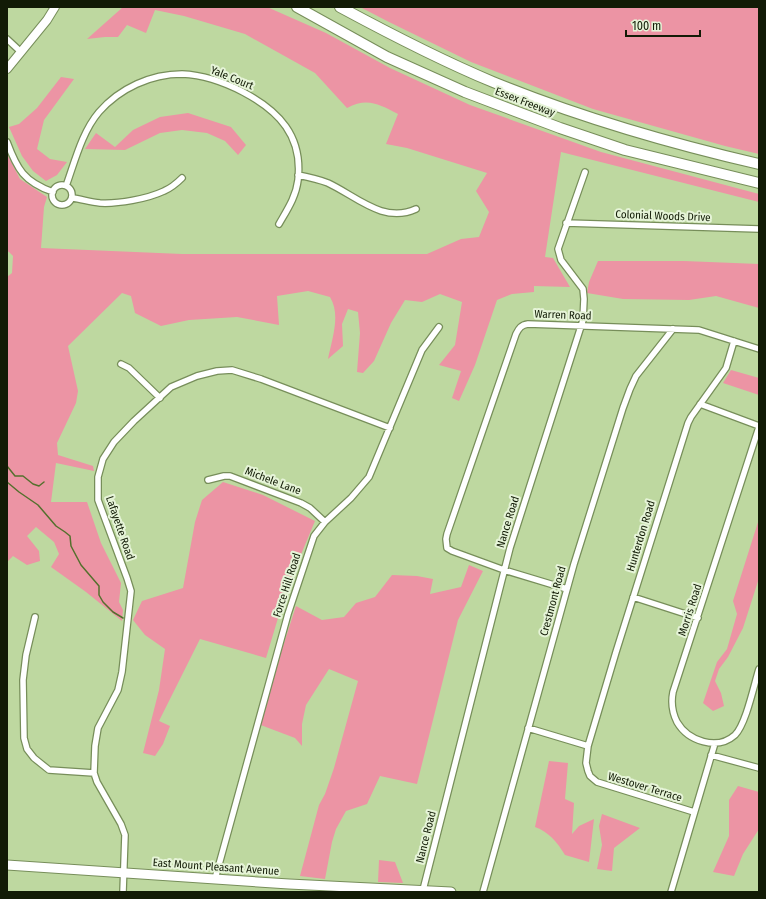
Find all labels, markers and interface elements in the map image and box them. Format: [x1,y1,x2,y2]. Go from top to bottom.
scale bar [626,12,700,38]
text: 100 m [632,19,661,33]
street label: Yale Court [209,64,256,93]
street label: Essex Freeway [493,85,557,119]
street label: Colonial Woods Drive [615,208,711,224]
street label: Warren Road [534,308,592,322]
street label: Michele Lane [243,464,303,498]
street label: Lafayette Road [103,494,137,562]
street label: Nance Road [494,495,522,549]
street label: Hunterdon Road [624,499,658,573]
street label: Force Hill Road [270,551,304,619]
street label: Crestmont Road [537,565,569,637]
street label: Morris Road [675,582,705,638]
street label: Westover Terrace [606,770,684,804]
street label: Nance Road [413,810,439,864]
street label: East Mount Pleasant Avenue [152,856,280,878]

